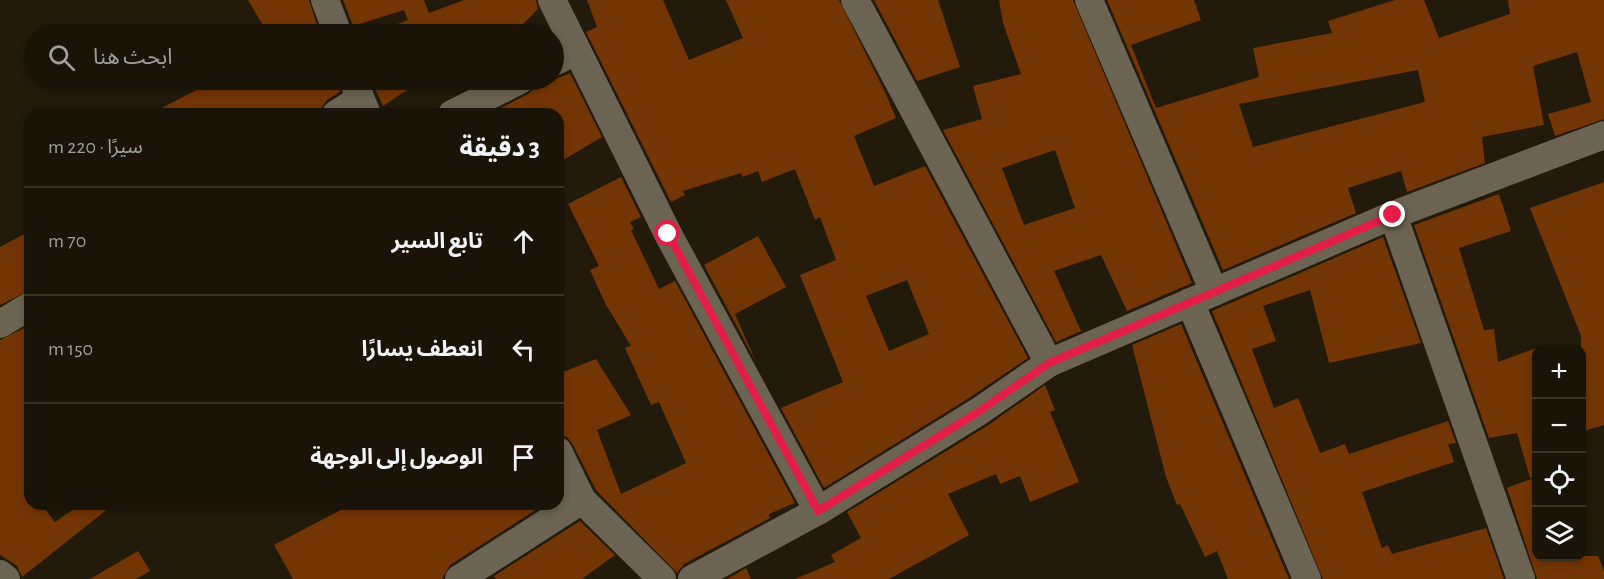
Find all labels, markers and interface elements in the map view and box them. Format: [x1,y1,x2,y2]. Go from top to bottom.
search box [24,24,564,90]
icon: search [45,41,78,74]
text: ابحث هنا [93,46,172,68]
text: 3 دقيقة [459,135,540,161]
text: سيرًا · 220 m [48,137,143,157]
route end [1379,201,1405,227]
route start [654,220,680,246]
icon: ahead [507,225,540,258]
text: تابع السير [391,230,483,252]
text: 70 m [48,231,86,251]
icon: left [507,333,540,366]
text: انعطف يسارًا [361,338,483,360]
text: 150 m [48,339,93,359]
map controls [1532,345,1586,561]
button: + [1532,345,1586,399]
button: − [1532,399,1586,453]
icon: arrive [507,441,540,474]
text: الوصول إلى الوجهة [310,446,483,468]
button: locate [1532,453,1586,507]
button: layers [1532,507,1586,561]

